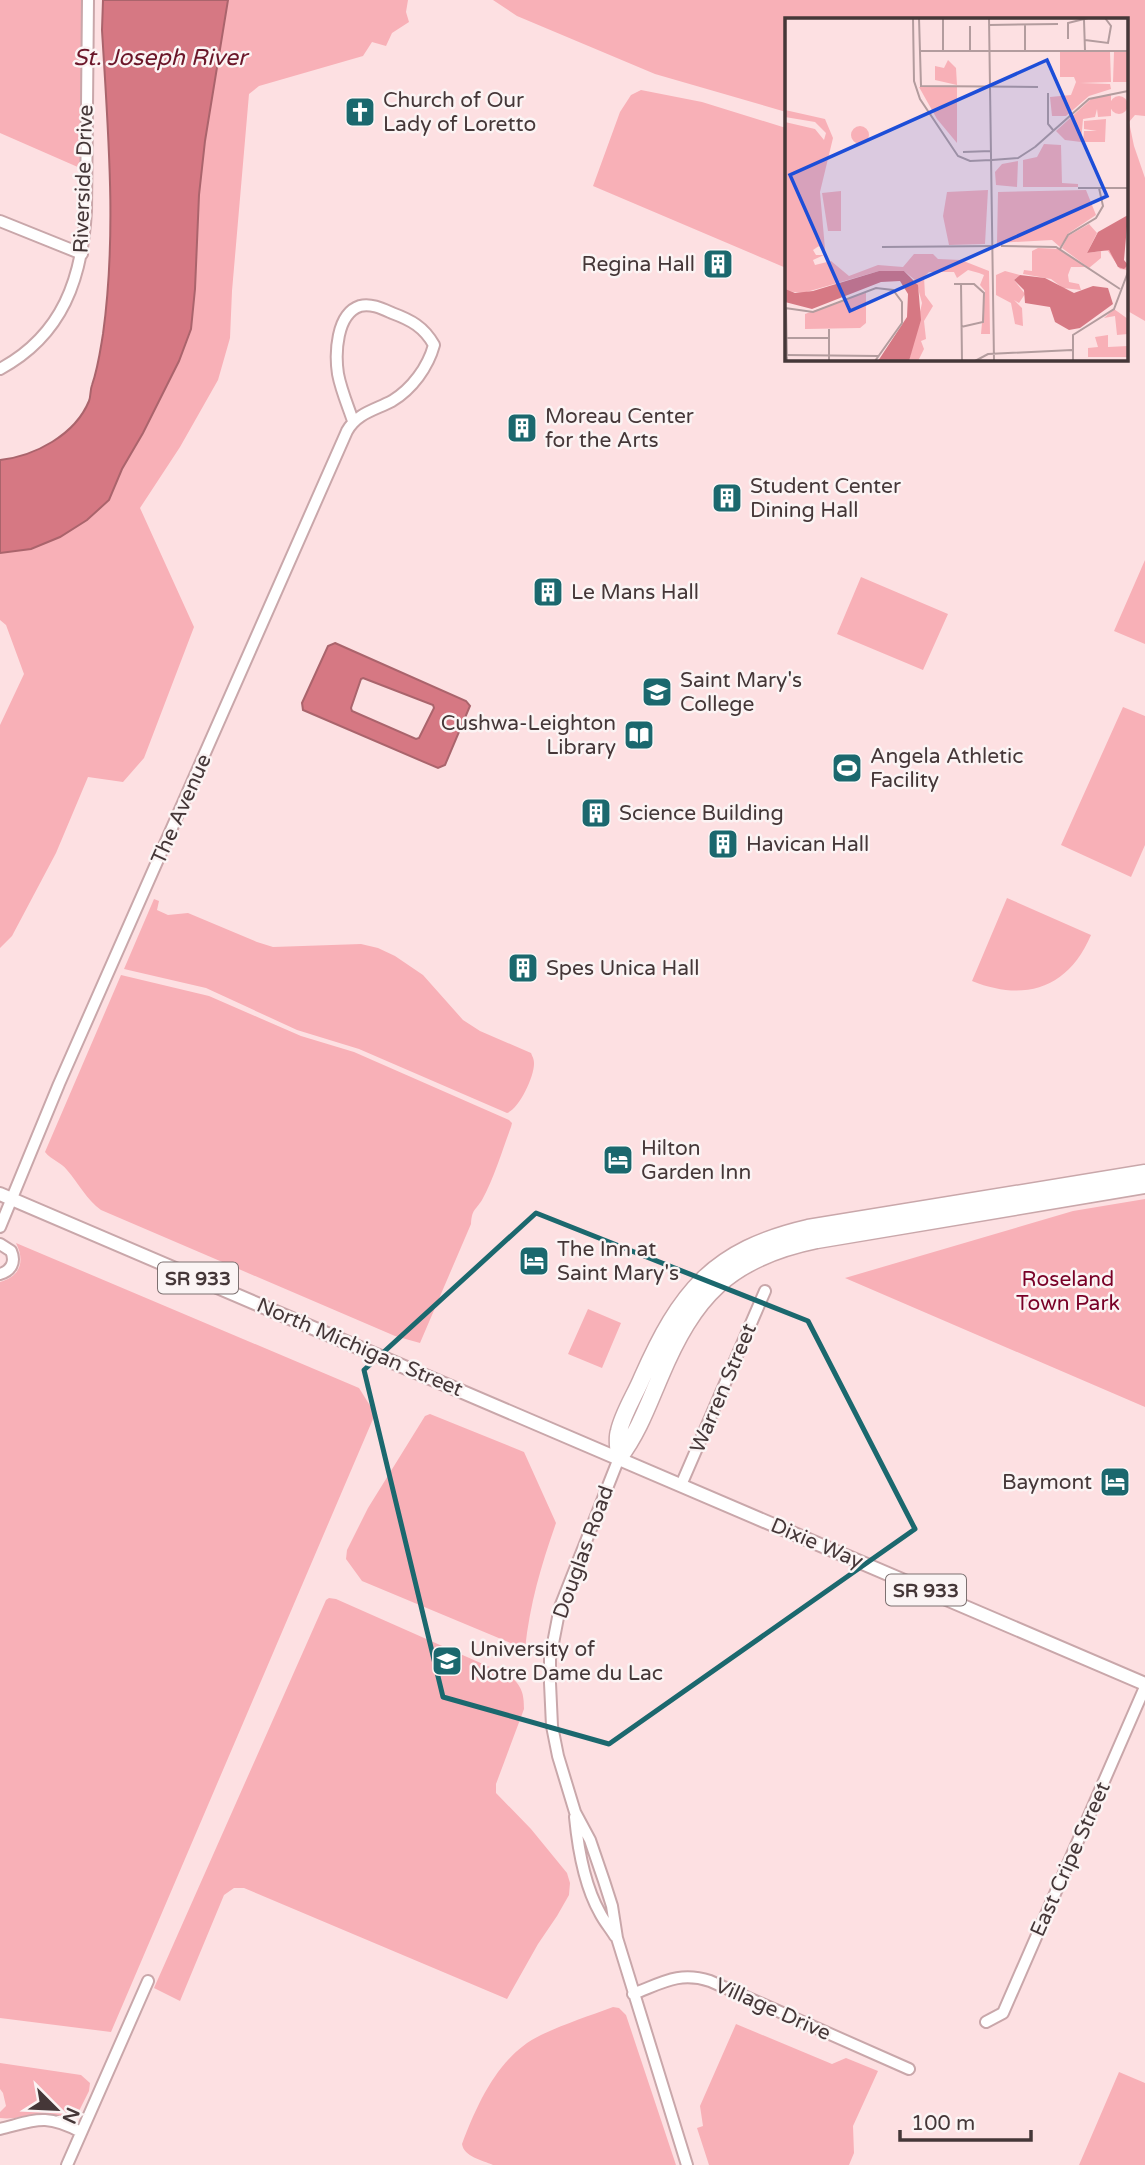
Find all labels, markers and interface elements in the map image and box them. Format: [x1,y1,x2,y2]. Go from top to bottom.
inset map [785,18,1128,360]
water label: St. Joseph River [73,44,250,72]
place label: Church of Our Lady of Loretto [383,88,536,137]
church icon: Church of Our Lady of Loretto [343,95,377,129]
street label: Riverside Drive [68,104,99,254]
building icon: Regina Hall [701,247,735,281]
place label: Regina Hall [582,252,695,277]
place label: Moreau Center for the Arts [545,404,694,453]
building icon: Moreau Center for the Arts [505,411,539,445]
place label: Student Center Dining Hall [750,474,901,523]
building icon: Student Center Dining Hall [710,481,744,515]
building icon: Le Mans Hall [531,575,565,609]
place label: Le Mans Hall [571,580,699,605]
place label: Saint Mary's College [680,668,802,717]
school or university icon: Saint Mary's College [640,675,674,709]
place label: Cushwa-Leighton Library [441,711,616,760]
library icon: Cushwa-Leighton Library [622,718,656,752]
place label: Angela Athletic Facility [870,744,1024,793]
street label: The Avenue [146,750,217,868]
sports icon: Angela Athletic Facility [830,751,864,785]
building icon: Science Building [579,796,613,830]
place label: Science Building [619,801,784,826]
building icon: Havican Hall [706,827,740,861]
place label: Havican Hall [746,832,869,857]
building icon: Spes Unica Hall [506,951,540,985]
place label: Spes Unica Hall [546,956,700,981]
place label: Hilton Garden Inn [641,1136,751,1185]
hotel icon: Hilton Garden Inn [601,1143,635,1177]
place label: The Inn at Saint Mary's [557,1237,679,1286]
hotel icon: The Inn at Saint Mary's [517,1244,551,1278]
road number: SR 933 [158,1262,238,1294]
park label: Roseland Town Park [1016,1267,1120,1316]
street label: North Michigan Street [253,1293,467,1402]
street label: Warren Street [685,1320,762,1457]
hotel icon: Baymont [1098,1465,1132,1499]
place label: Baymont [1002,1470,1092,1495]
street label: Douglas Road [548,1482,619,1622]
street label: Dixie Way [767,1513,867,1574]
road number: SR 933 [886,1574,966,1606]
place label: University of Notre Dame du Lac [470,1637,663,1686]
school or university icon: University of Notre Dame du Lac [430,1644,464,1678]
street label: East Cripe Street [1025,1778,1116,1941]
street label: Village Drive [711,1973,835,2046]
north arrow [21,2074,91,2144]
scale bar [900,2098,1031,2142]
text: N [57,2104,84,2127]
text: 100 m [911,2111,975,2136]

